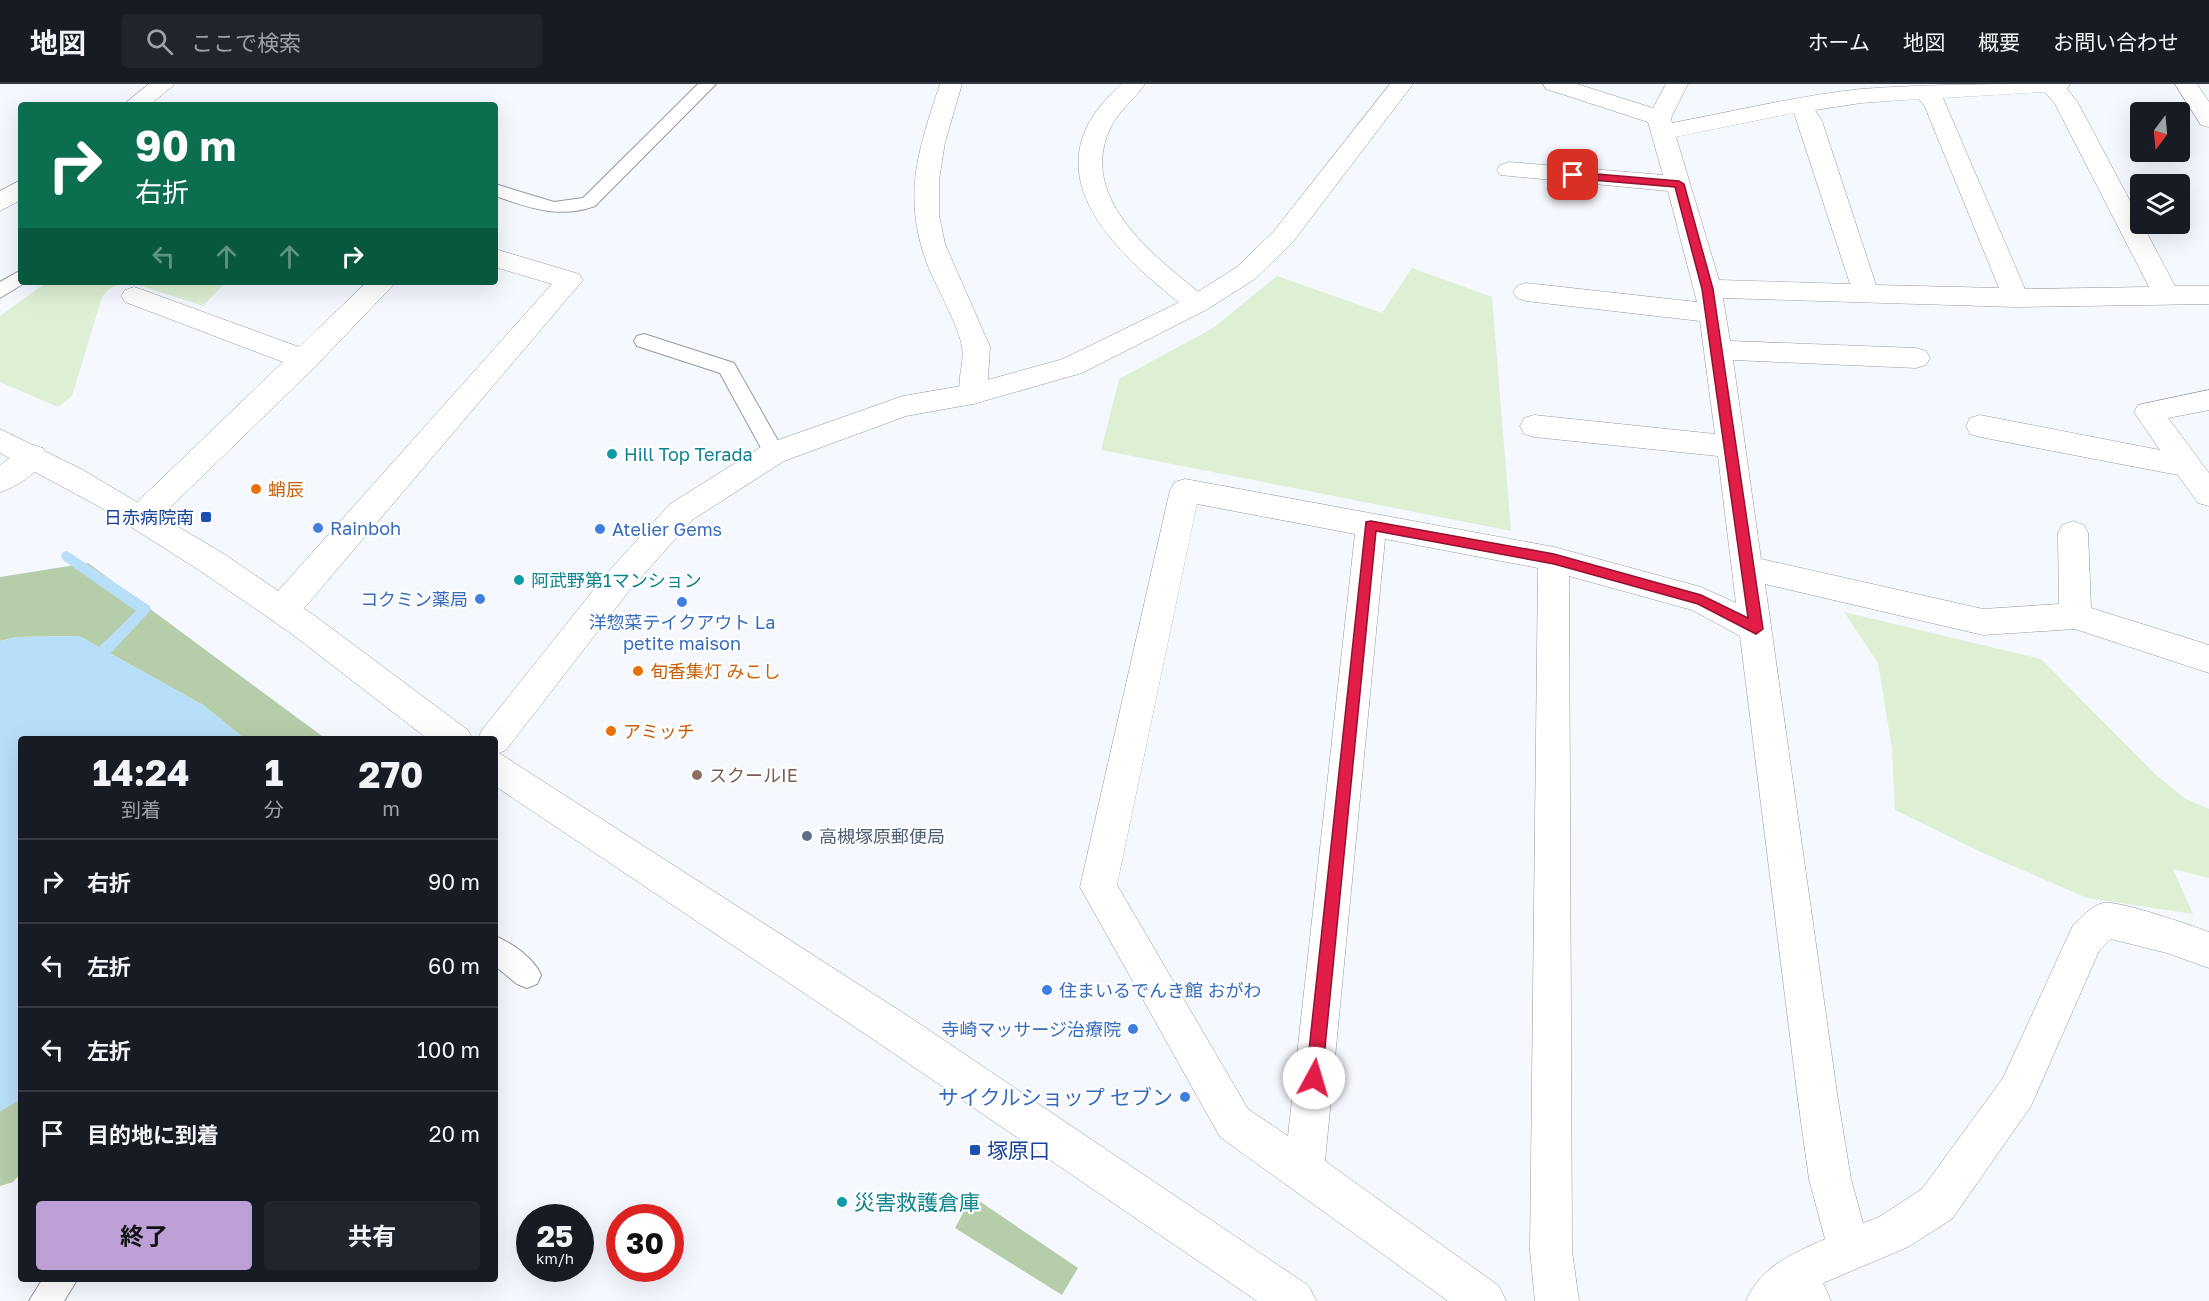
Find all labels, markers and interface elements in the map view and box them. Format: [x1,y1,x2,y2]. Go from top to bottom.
search box [122,14,542,68]
icon: search [143,25,176,58]
text: 地図 [30,26,86,59]
text: ここで検索 [191,29,301,56]
text: ホーム [1808,29,1870,55]
text: 地図 [1903,29,1945,55]
text: 概要 [1978,29,2020,55]
text: お問い合わせ [2053,29,2179,55]
north arrow [2130,102,2190,162]
map controls [2130,102,2190,234]
text: 90 m [135,120,236,170]
icon: right [36,126,114,204]
pin [1547,149,1598,200]
icon: arrive [1556,158,1589,191]
button: layers [2130,174,2190,234]
text: 右折 [135,176,189,208]
icon: left [147,240,180,273]
icon: ahead [210,240,243,273]
icon: ahead [273,240,306,273]
icon: right [336,240,369,273]
place label: Hill Top Terada [624,443,753,465]
marker: Hill Top Terada [605,447,619,461]
place label: 蛸辰 [268,478,304,500]
marker: 蛸辰 [249,482,263,496]
place label: 日赤病院南 [104,506,194,528]
marker: 日赤病院南 [199,510,213,524]
place label: Rainboh [330,517,401,539]
place label: Atelier Gems [612,518,722,540]
marker: Rainboh [311,521,325,535]
marker: Atelier Gems [593,522,607,536]
place label: 阿武野第1マンション [531,569,702,591]
marker: 阿武野第1マンション [512,573,526,587]
place label: コクミン薬局 [360,588,468,610]
marker: コクミン薬局 [473,592,487,606]
marker: 洋惣菜テイクアウト La petite maison [675,595,689,609]
place label: 洋惣菜テイクアウト La petite maison [589,611,775,654]
place label: 旬香集灯 みこし [650,660,781,682]
marker: 旬香集灯 みこし [631,664,645,678]
place label: アミッチ [623,720,695,742]
marker: アミッチ [604,724,618,738]
text: 14:24 [92,751,190,794]
text: 1 [265,751,283,794]
text: 270 [358,753,423,796]
place label: スクールIE [709,764,798,786]
marker: スクールIE [690,768,704,782]
text: m [382,796,400,820]
text: 到着 [121,797,161,821]
text: 分 [264,797,284,821]
place label: 高槻塚原郵便局 [819,825,945,847]
marker: 高槻塚原郵便局 [800,829,814,843]
icon: right [36,865,69,898]
text: 90 m [428,868,480,895]
text: 右折 [87,869,131,896]
icon: left [36,949,69,982]
text: 60 m [428,952,480,979]
text: 左折 [87,953,131,980]
place label: 住まいるでんき館 おがわ [1059,979,1262,1001]
marker: 住まいるでんき館 おがわ [1040,983,1054,997]
place label: 寺崎マッサージ治療院 [941,1018,1121,1040]
marker: 寺崎マッサージ治療院 [1126,1022,1140,1036]
icon: left [36,1033,69,1066]
text: 100 m [417,1036,480,1063]
text: 左折 [87,1037,131,1064]
position arrow [1282,1046,1346,1110]
place label: サイクルショップ セブン [938,1084,1173,1110]
marker: サイクルショップ セブン [1178,1090,1192,1104]
icon: arrive [36,1117,69,1150]
text: 20 m [429,1120,480,1147]
text: 目的地に到着 [87,1121,219,1148]
place label: 塚原口 [987,1137,1050,1163]
marker: 塚原口 [968,1143,982,1157]
place label: 災害救護倉庫 [854,1189,980,1215]
marker: 災害救護倉庫 [835,1195,849,1209]
button: 終了 [36,1201,252,1270]
button: 共有 [264,1201,480,1270]
speed limit sign: 30 [606,1204,684,1282]
text: 25 [537,1218,573,1254]
text: km/h [536,1249,574,1267]

